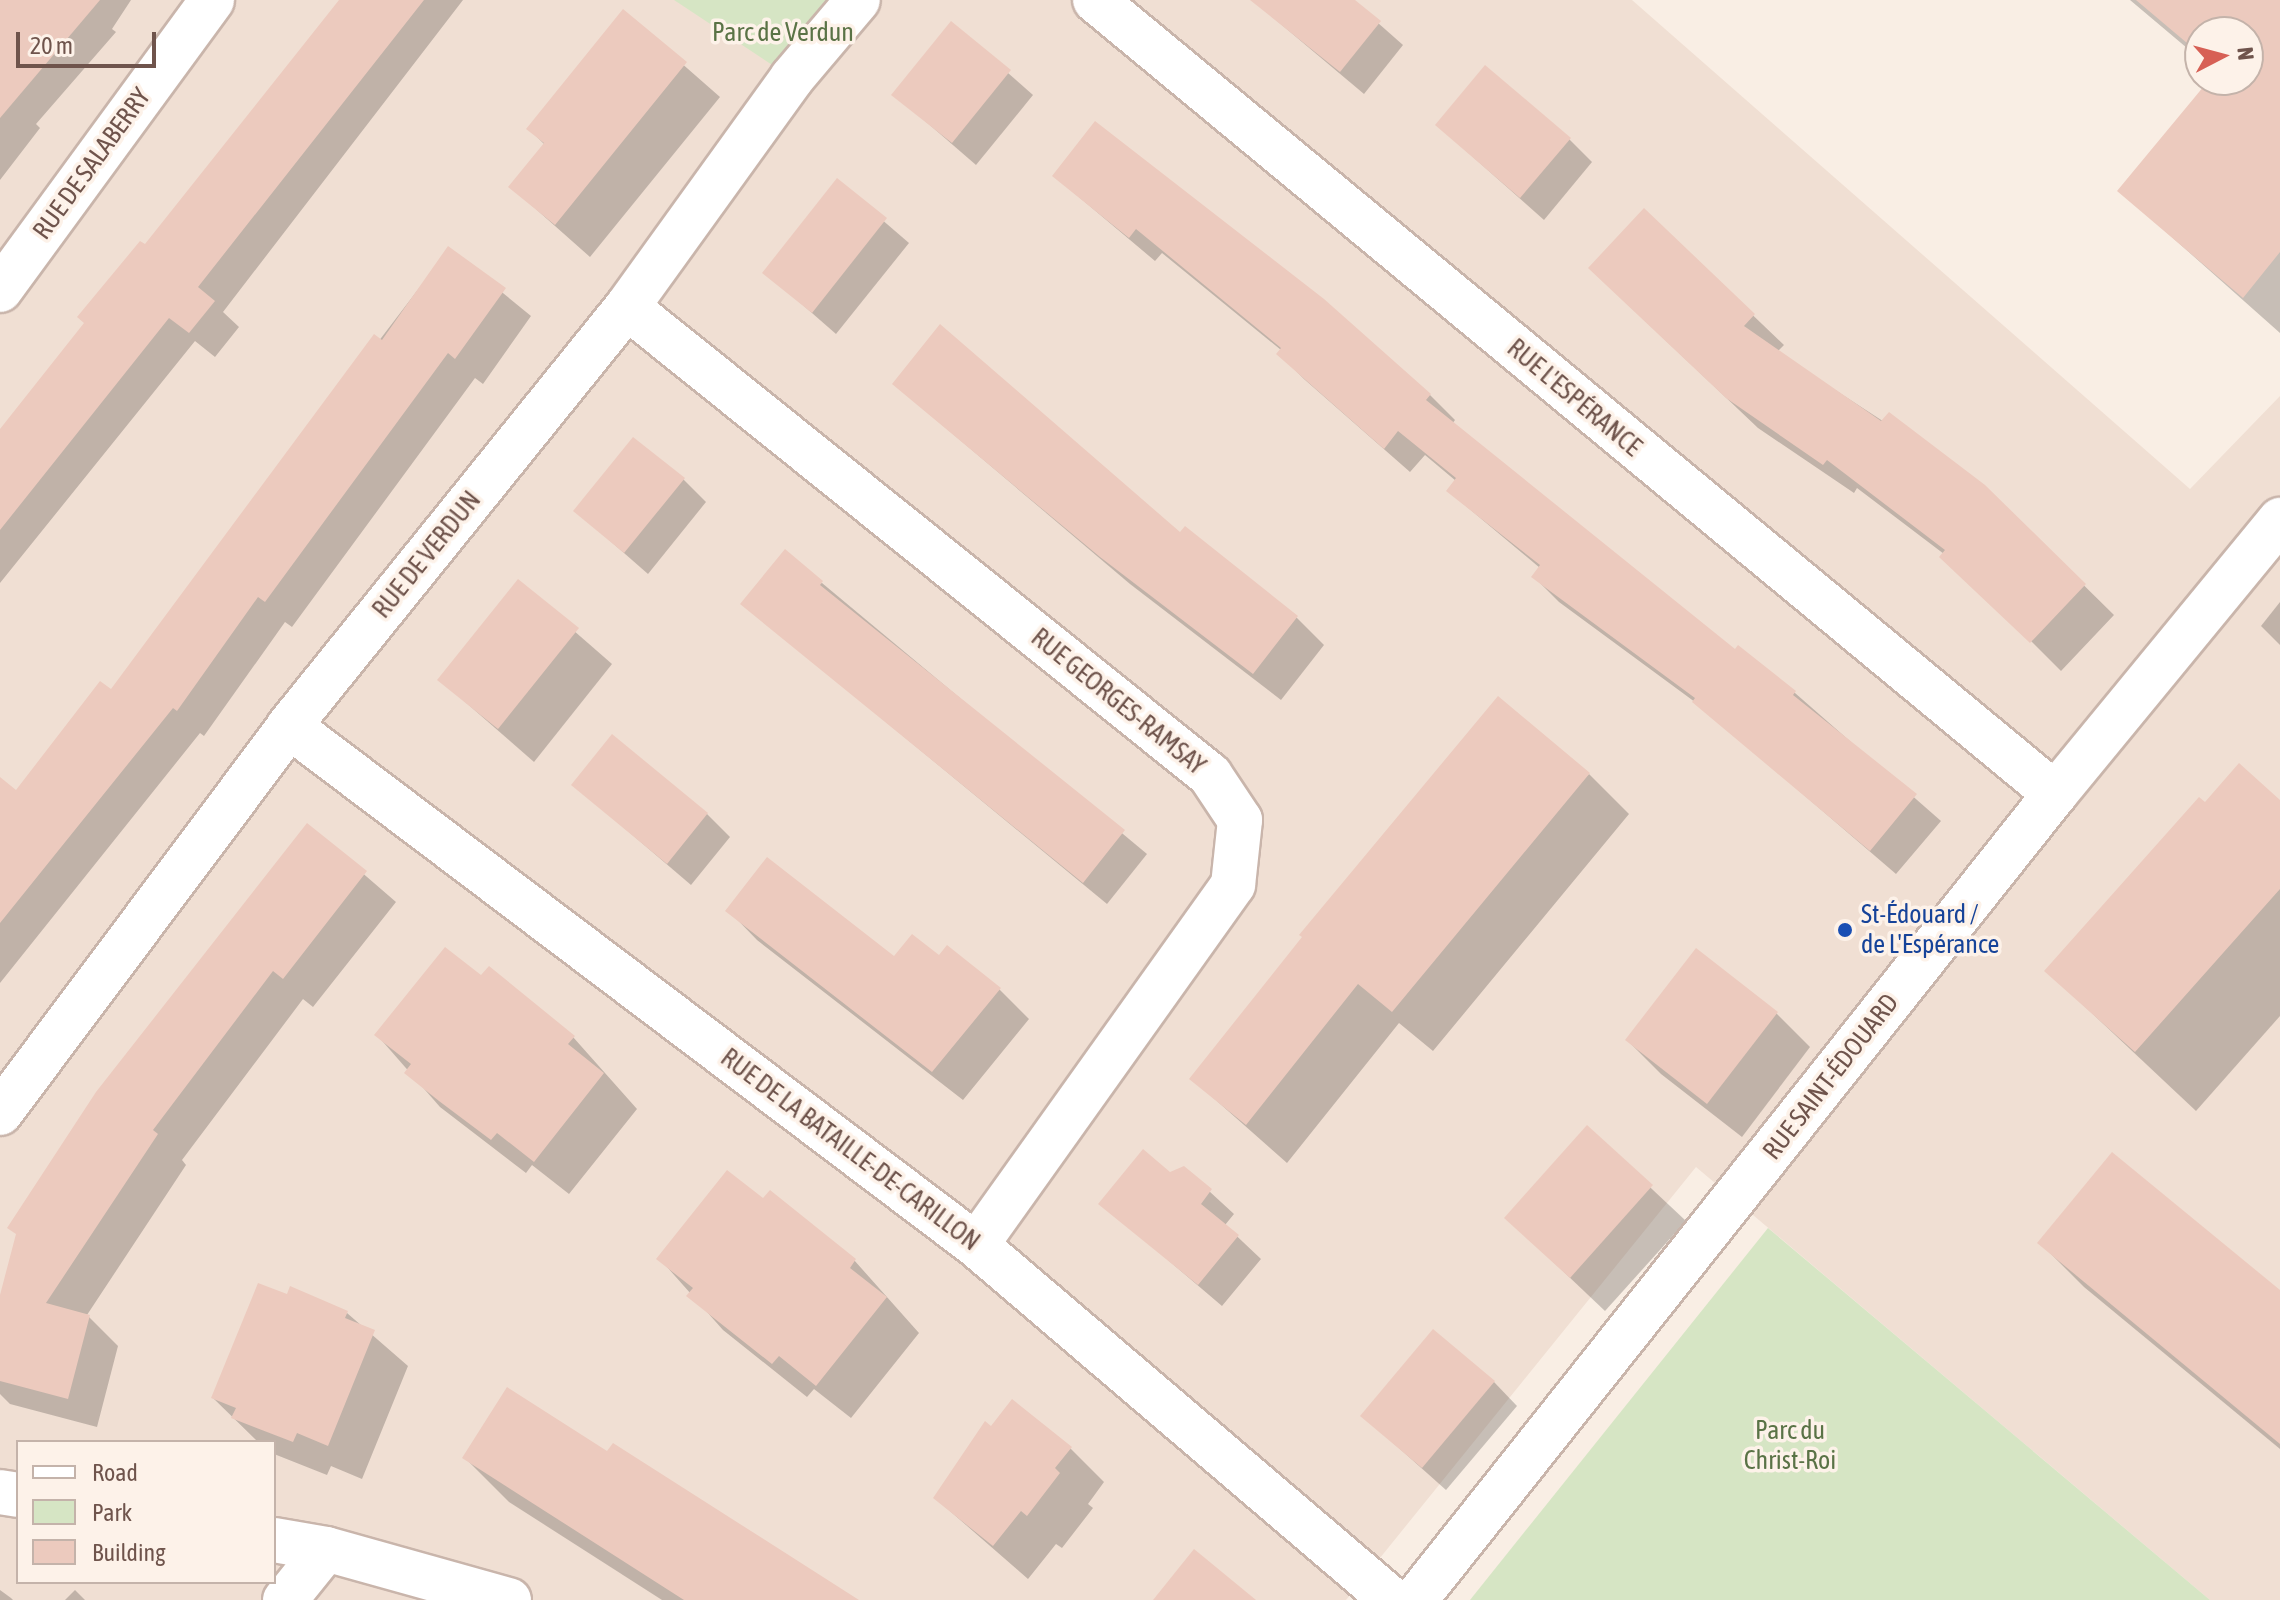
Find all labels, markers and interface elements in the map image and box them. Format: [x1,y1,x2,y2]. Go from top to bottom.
scale bar [20,16,160,66]
north arrow [2184,16,2264,96]
park label: Parc de Verdun [712,17,854,49]
text: 20 m [30,32,73,59]
text: N [2232,46,2259,62]
street label: RUE DE SALABERRY [27,82,157,246]
street label: RUE L'ESPÉRANCE [1501,333,1647,463]
street label: RUE DE VERDUN [366,485,488,625]
street label: RUE GEORGES-RAMSAY [1025,622,1211,782]
place label: St-Édouard / de L'Espérance [1861,899,1999,960]
marker: St-Édouard / de L'Espérance [1836,921,1854,939]
street label: RUE SAINT-ÉDOUARD [1757,988,1905,1166]
street label: RUE DE LA BATAILLE-DE-CARILLON [714,1042,986,1258]
park label: Parc du Christ-Roi [1744,1415,1836,1476]
legend [16,1440,276,1584]
text: Road [92,1459,138,1486]
text: Park [92,1499,132,1526]
text: Building [92,1539,165,1566]

